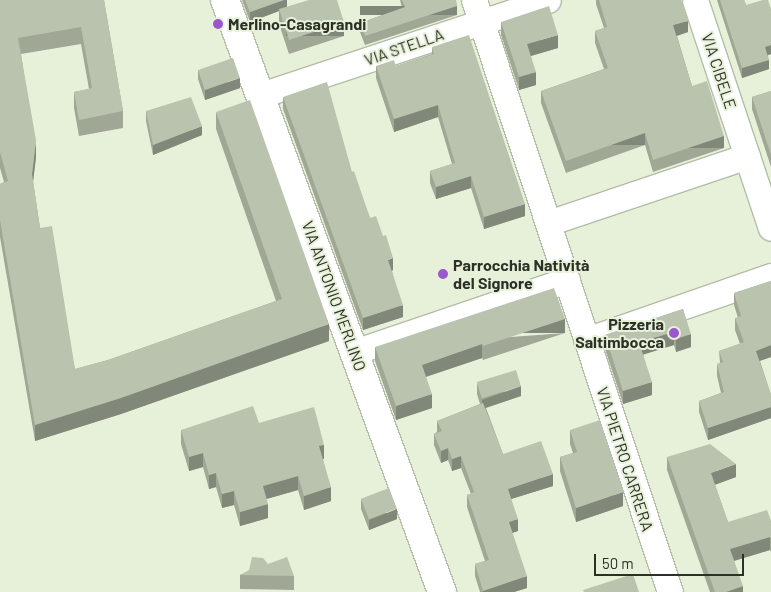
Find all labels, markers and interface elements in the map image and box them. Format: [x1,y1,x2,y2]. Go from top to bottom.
place label: Merlino-Casagrandi [228,14,366,34]
marker: Merlino-Casagrandi [212,18,224,30]
street label: VIA STELLA [362,24,446,70]
street label: VIA CIBELE [698,31,740,111]
street label: VIA ANTONIO MERLINO [298,218,370,374]
place label: Parrocchia Natività del Signore [453,255,589,293]
marker: Parrocchia Natività del Signore [437,268,449,280]
place label: Pizzeria Saltimbocca [575,314,664,352]
marker: Pizzeria Saltimbocca [668,327,680,339]
street label: VIA PIETRO CARRERA [593,384,657,534]
scale bar [596,544,746,576]
text: 50 m [602,554,634,572]

